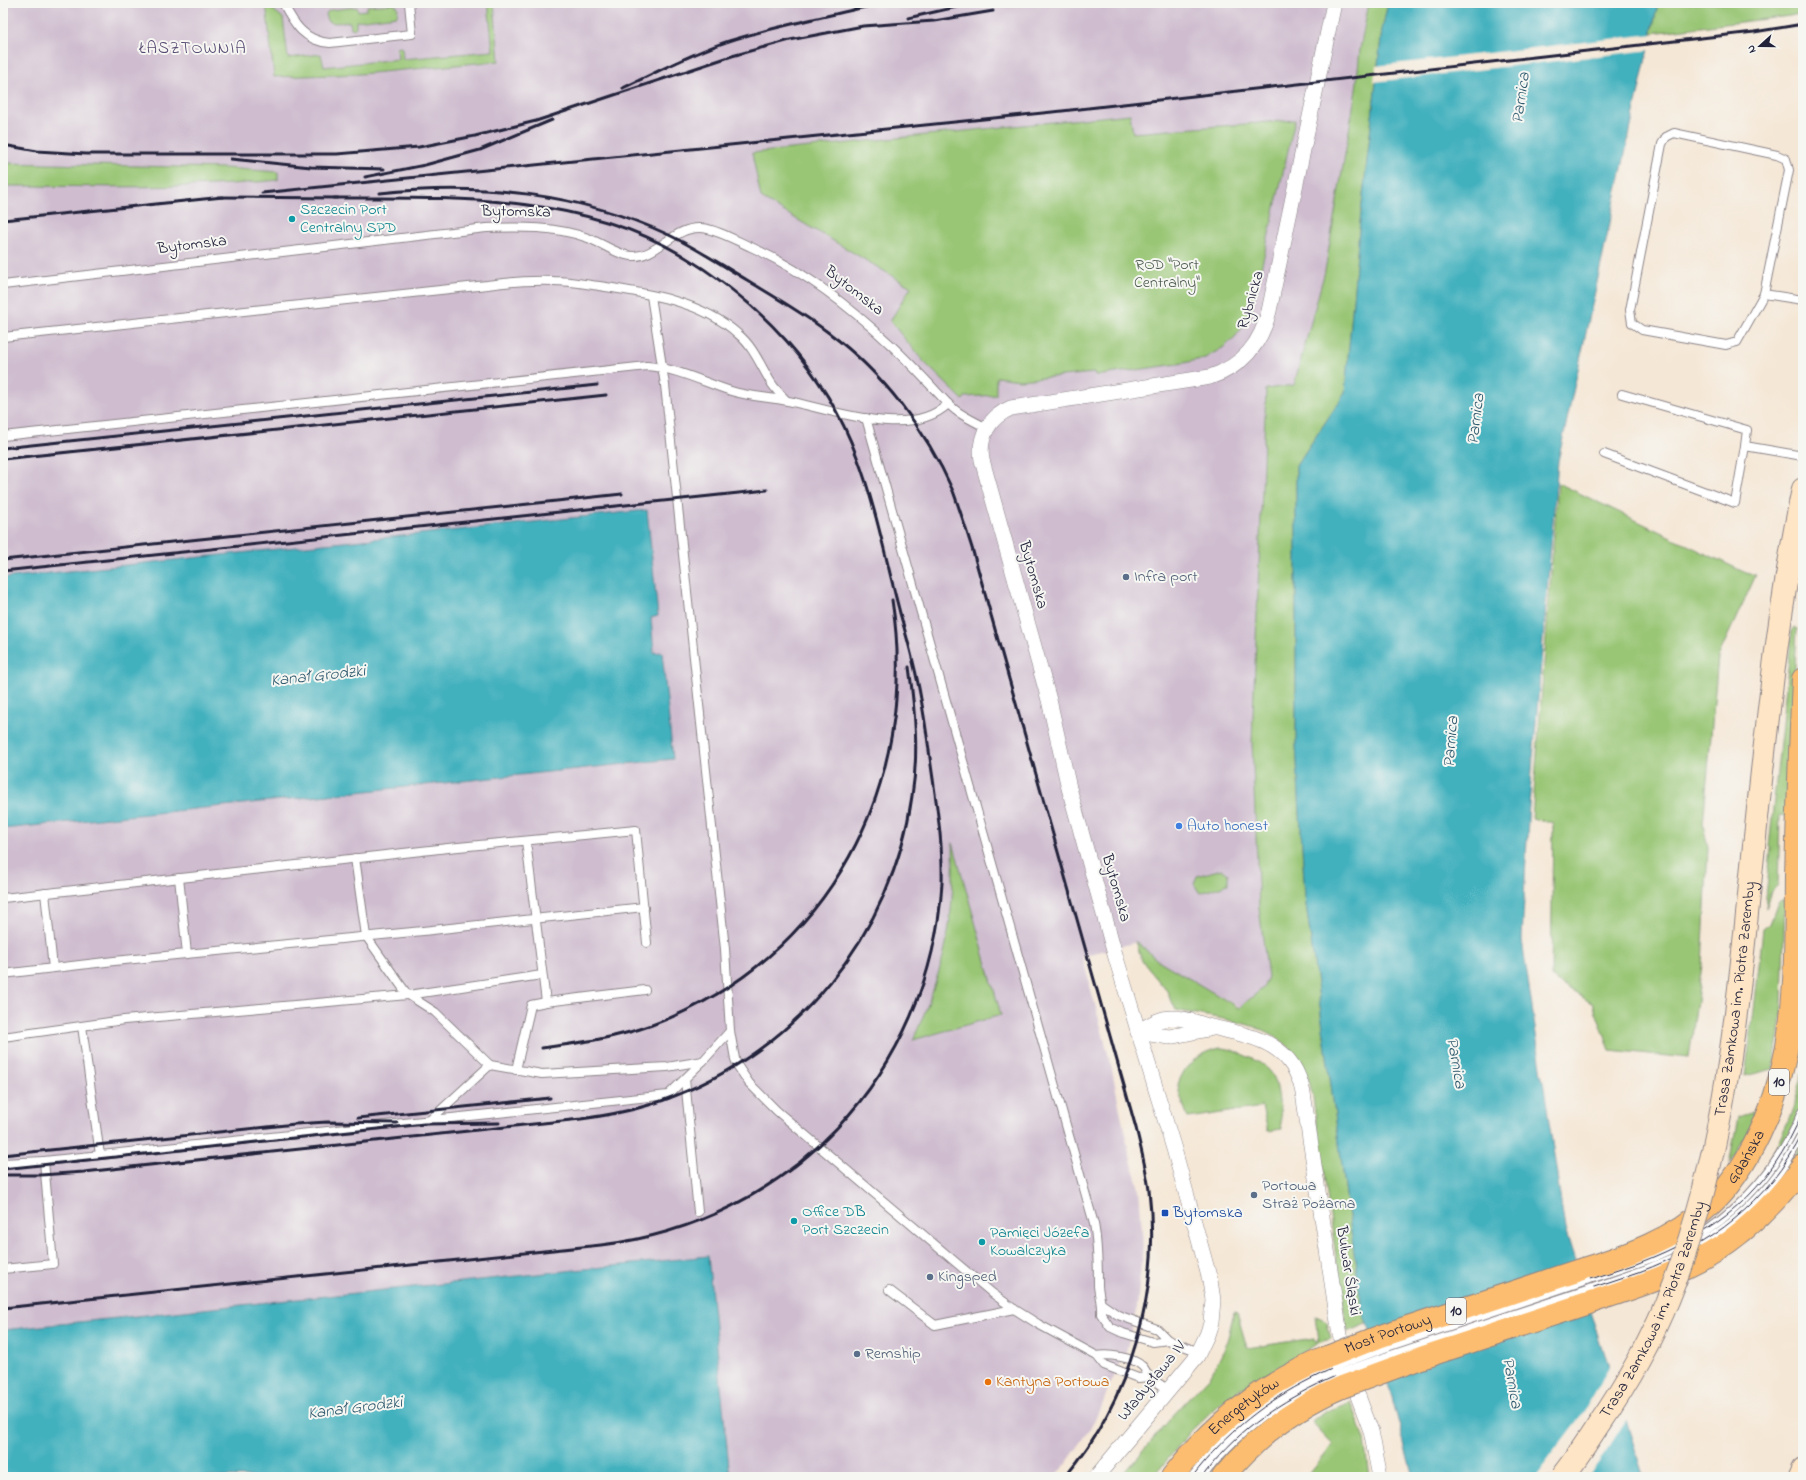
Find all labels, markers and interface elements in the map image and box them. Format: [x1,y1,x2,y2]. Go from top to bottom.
north arrow [1740,26,1780,66]
district label: ŁASZTOWNIA [138,36,247,61]
text: N [1743,43,1760,56]
water label: Parnica [1505,70,1537,125]
place label: Szczecin Port Centralny SPD [300,198,397,240]
street label: Bytomska [480,199,551,225]
marker: Szczecin Port Centralny SPD [287,214,297,224]
street label: Bytomska [155,229,228,261]
park label: ROD "Port Centralny" [1134,253,1200,295]
street label: Bytomska [818,260,889,322]
street label: Rybnicka [1231,268,1271,332]
water label: Parnica [1460,391,1492,446]
street label: Bytomska [1012,537,1054,612]
place label: Infra port [1134,565,1198,589]
marker: Infra port [1121,572,1131,582]
water label: Kanał Grodzki [269,658,368,693]
water label: Parnica [1437,715,1465,769]
place label: Auto honest [1187,814,1269,838]
marker: Auto honest [1174,821,1184,831]
street label: Bytomska [1095,850,1137,925]
street label: Trasa Zamkowa im. Piotra Zaremby [1708,880,1762,1119]
water label: Parnica [1439,1035,1473,1091]
road number: 10 [1769,1069,1789,1095]
street label: Gdańska [1721,1126,1772,1189]
place label: Portowa Straż Pożarna [1262,1174,1355,1216]
marker: Portowa Straż Pożarna [1249,1190,1259,1200]
street label: Trasa Zamkowa im. Piotra Zaremby [1594,1198,1712,1423]
place label: Office DB Port Szczecin [802,1200,889,1242]
place label: Bytomska [1172,1201,1243,1225]
marker: Bytomska [1160,1208,1170,1218]
marker: Office DB Port Szczecin [789,1216,799,1226]
place label: Pamięci Józefa Kowalczyka [990,1221,1089,1263]
street label: Bulwar Śląski [1329,1224,1367,1318]
marker: Pamięci Józefa Kowalczyka [977,1237,987,1247]
place label: Kingsped [938,1265,997,1289]
marker: Kingsped [925,1272,935,1282]
road number: 10 [1446,1298,1466,1324]
street label: Most Portowy [1341,1308,1435,1361]
street label: Władysława IV [1112,1335,1192,1426]
place label: Remship [865,1342,921,1366]
marker: Remship [852,1349,862,1359]
water label: Parnica [1495,1355,1529,1411]
place label: Kantyna Portowa [996,1370,1110,1394]
street label: Energetyków [1203,1372,1284,1442]
marker: Kantyna Portowa [983,1377,993,1387]
water label: Kanał Grodzki [306,1390,406,1426]

